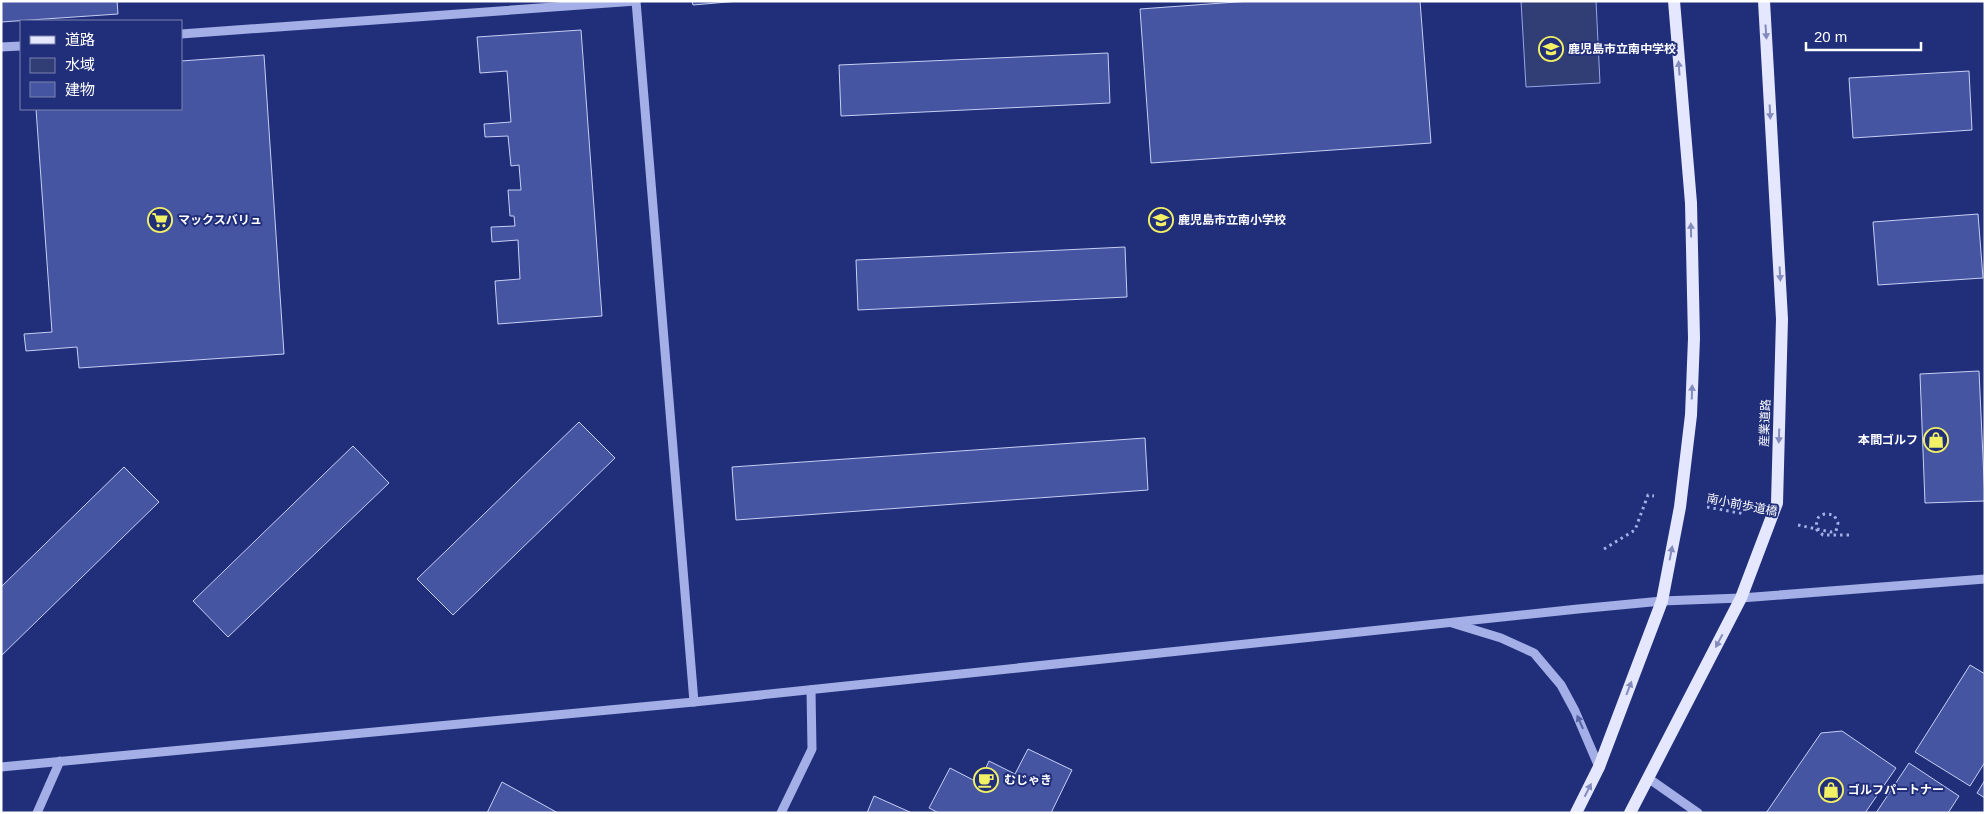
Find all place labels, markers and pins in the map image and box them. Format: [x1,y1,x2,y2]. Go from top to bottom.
school or university icon: 鹿児島市立南中学校 [1538,36,1564,62]
place label: 鹿児島市立南中学校 [1568,42,1676,56]
supermarket icon: マックスバリュ [147,207,173,233]
school or university icon: 鹿児島市立南小学校 [1148,207,1174,233]
place label: マックスバリュ [178,213,262,227]
place label: 鹿児島市立南小学校 [1178,213,1286,227]
shop icon: 本間ゴルフ [1923,427,1949,453]
place label: 本間ゴルフ [1858,433,1918,447]
cafe icon: むじゃき [973,767,999,793]
place label: むじゃき [1004,773,1052,787]
shop icon: ゴルフパートナー [1818,777,1844,803]
place label: ゴルフパートナー [1848,783,1944,797]

